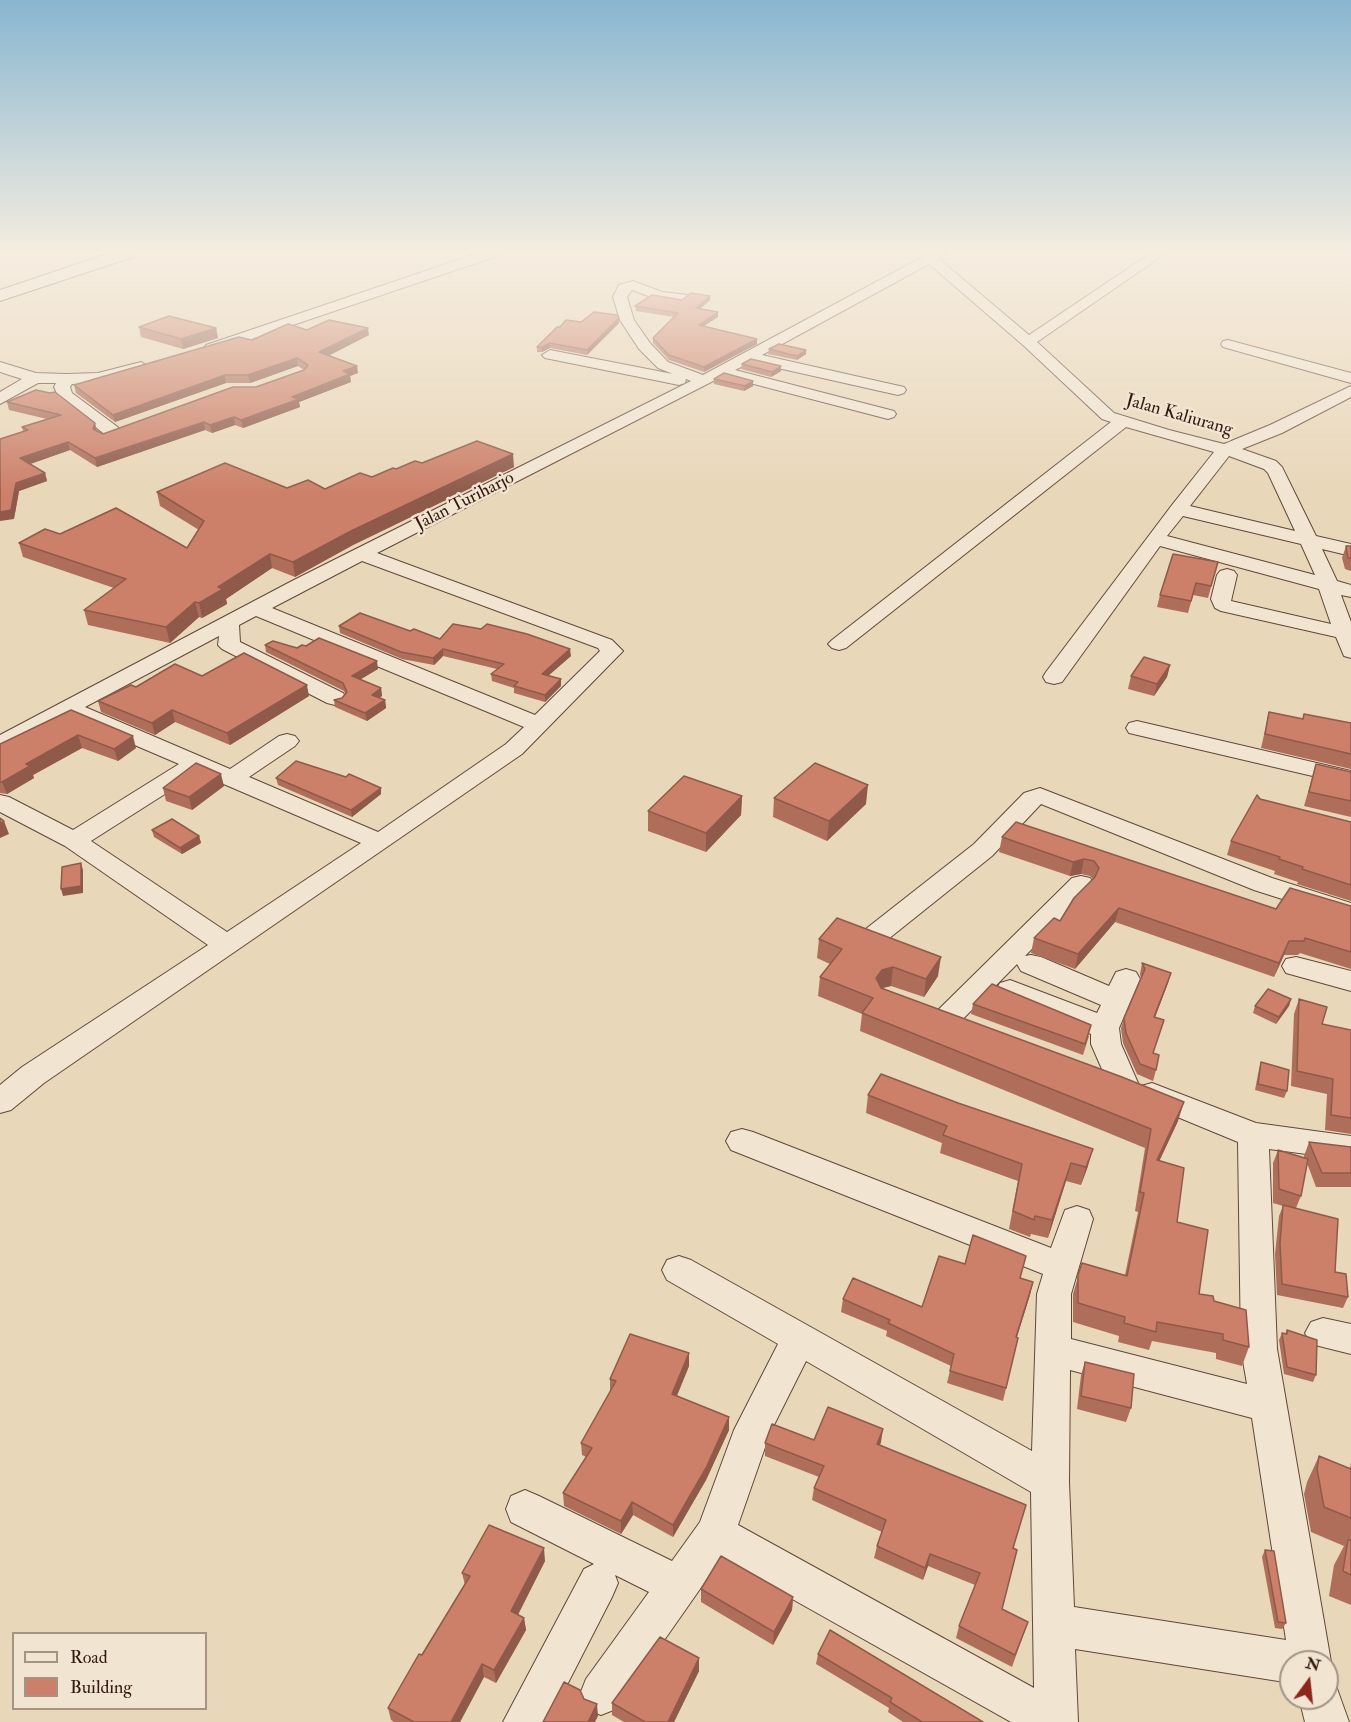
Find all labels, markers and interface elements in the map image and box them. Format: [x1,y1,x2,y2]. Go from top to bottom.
street label: Jalan Kaliurang [1123,390,1235,442]
street label: Jalan Turiharjo [412,468,518,536]
legend [12,1632,207,1710]
text: Road [70,1646,108,1669]
north arrow [1279,1650,1339,1710]
text: N [1304,1653,1323,1676]
text: Building [70,1676,132,1699]

